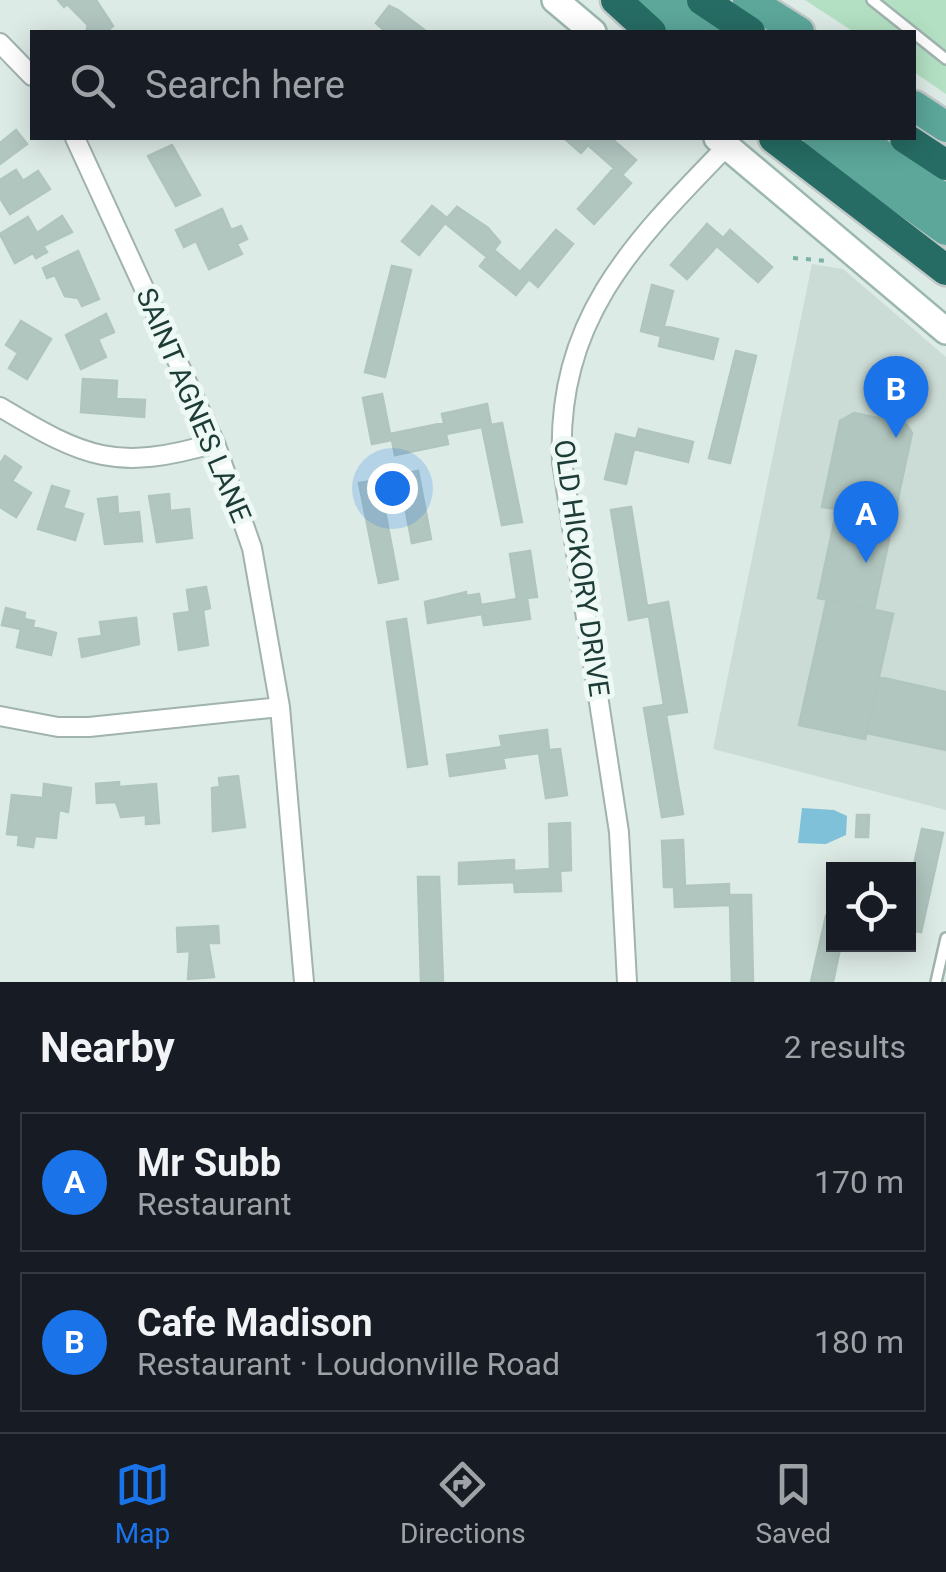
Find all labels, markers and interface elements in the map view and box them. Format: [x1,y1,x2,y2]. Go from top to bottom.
search box [30,30,916,140]
icon: search [65,58,120,113]
text: Search here [145,63,345,107]
street label: SAINT AGNES LANE [129,283,258,527]
pin: B [864,356,928,438]
street label: OLD HICKORY DRIVE [547,437,616,699]
your location [367,463,418,514]
pin: A [834,480,898,563]
map controls [826,862,916,952]
button: locate [826,862,916,952]
text: Nearby [40,1023,175,1072]
text: 2 results [784,1028,906,1066]
text: Mr Subb [137,1141,281,1185]
text: A [64,1163,85,1201]
text: 170 m [814,1163,904,1201]
text: Restaurant [137,1185,291,1223]
text: Cafe Madison [137,1301,373,1345]
text: B [64,1323,85,1361]
text: 180 m [814,1323,904,1361]
text: Restaurant · Loudonville Road [137,1345,560,1383]
tab: Map [115,1457,170,1550]
tab: Directions [400,1457,526,1550]
tab: Saved [755,1457,831,1550]

